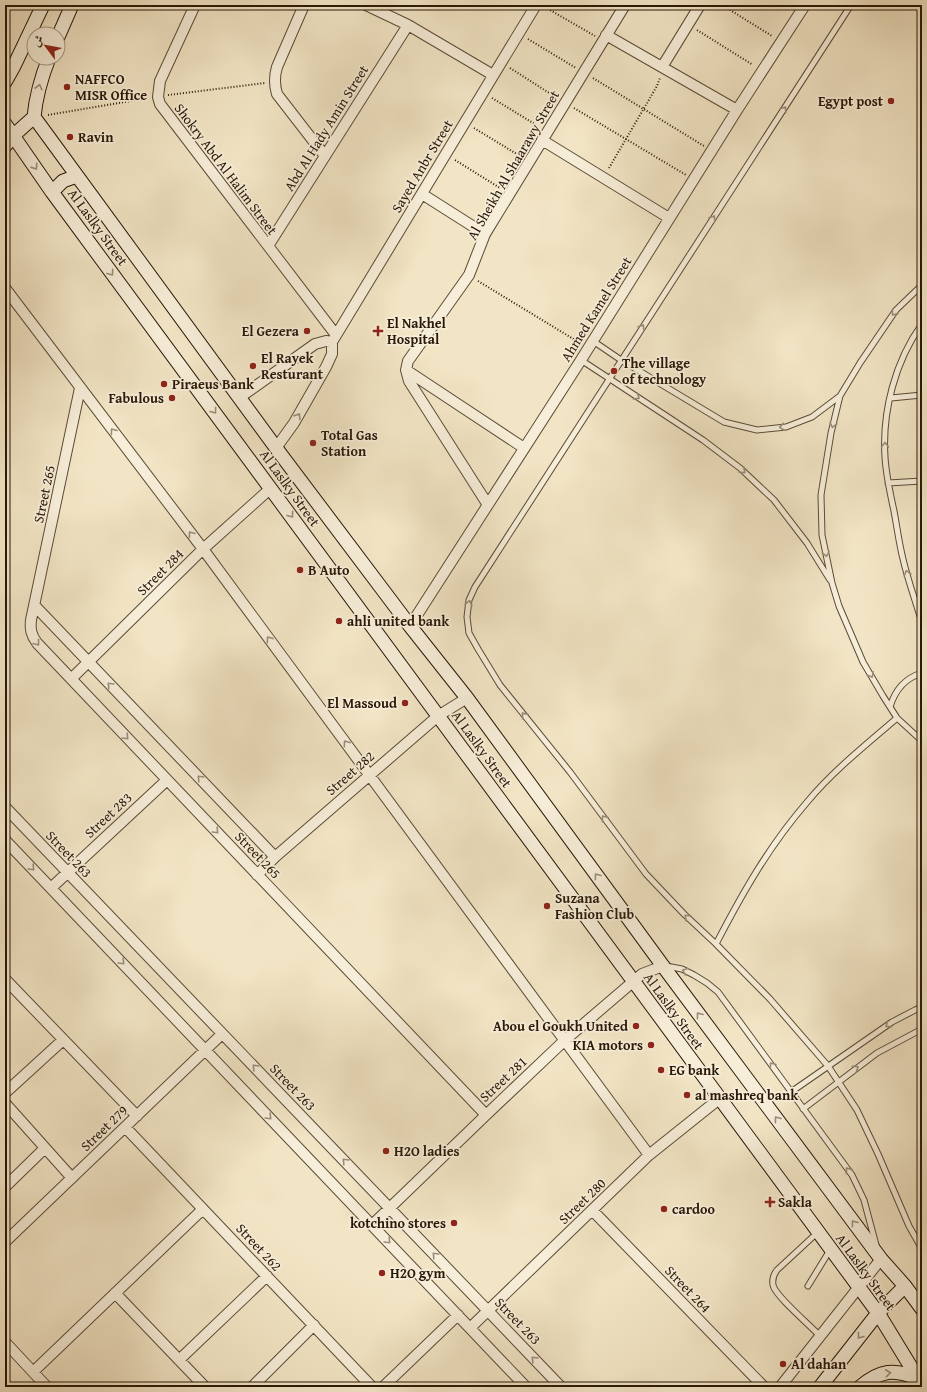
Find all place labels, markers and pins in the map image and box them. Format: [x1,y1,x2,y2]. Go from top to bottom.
place label: NAFFCO MISR Office [75,69,147,105]
marker: NAFFCO MISR Office [62,82,72,92]
place label: Egypt post [818,91,884,111]
marker: Egypt post [886,96,896,106]
place label: Ravin [78,127,114,147]
marker: Ravin [65,132,75,142]
place label: El Nakhel Hospital [387,313,447,349]
place label: El Gezera [242,321,300,341]
marker: El Nakhel Hospital [372,325,384,337]
marker: El Gezera [302,326,312,336]
place label: El Rayek Resturant [261,348,324,384]
place label: The village of technology [622,353,707,389]
marker: El Rayek Resturant [248,361,258,371]
marker: The village of technology [609,366,619,376]
place label: Piraeus Bank [172,374,255,394]
marker: Piraeus Bank [159,379,169,389]
place label: Fabulous [109,388,164,408]
marker: Fabulous [167,393,177,403]
place label: Total Gas Station [321,425,378,461]
marker: Total Gas Station [308,438,318,448]
place label: B Auto [308,560,350,580]
marker: B Auto [295,565,305,575]
place label: ahli united bank [347,611,450,631]
marker: ahli united bank [334,616,344,626]
place label: El Massoud [327,693,397,713]
marker: El Massoud [400,698,410,708]
place label: Suzana Fashion Club [555,888,635,924]
marker: Suzana Fashion Club [542,901,552,911]
place label: Abou el Goukh United [493,1016,628,1036]
marker: Abou el Goukh United [631,1021,641,1031]
place label: KIA motors [573,1035,643,1055]
marker: KIA motors [646,1040,656,1050]
place label: EG bank [669,1060,720,1080]
marker: EG bank [656,1065,666,1075]
place label: al mashreq bank [695,1085,799,1105]
marker: al mashreq bank [682,1090,692,1100]
place label: H2O ladies [394,1141,460,1161]
marker: H2O ladies [381,1146,391,1156]
place label: Sakla [778,1192,813,1212]
marker: Sakla [765,1197,775,1207]
place label: cardoo [672,1199,715,1219]
marker: cardoo [659,1204,669,1214]
place label: kotchino stores [350,1213,446,1233]
marker: kotchino stores [449,1218,459,1228]
place label: H2O gym [390,1263,445,1283]
marker: H2O gym [377,1268,387,1278]
place label: Al dahan [791,1354,847,1374]
marker: Al dahan [778,1359,788,1369]

